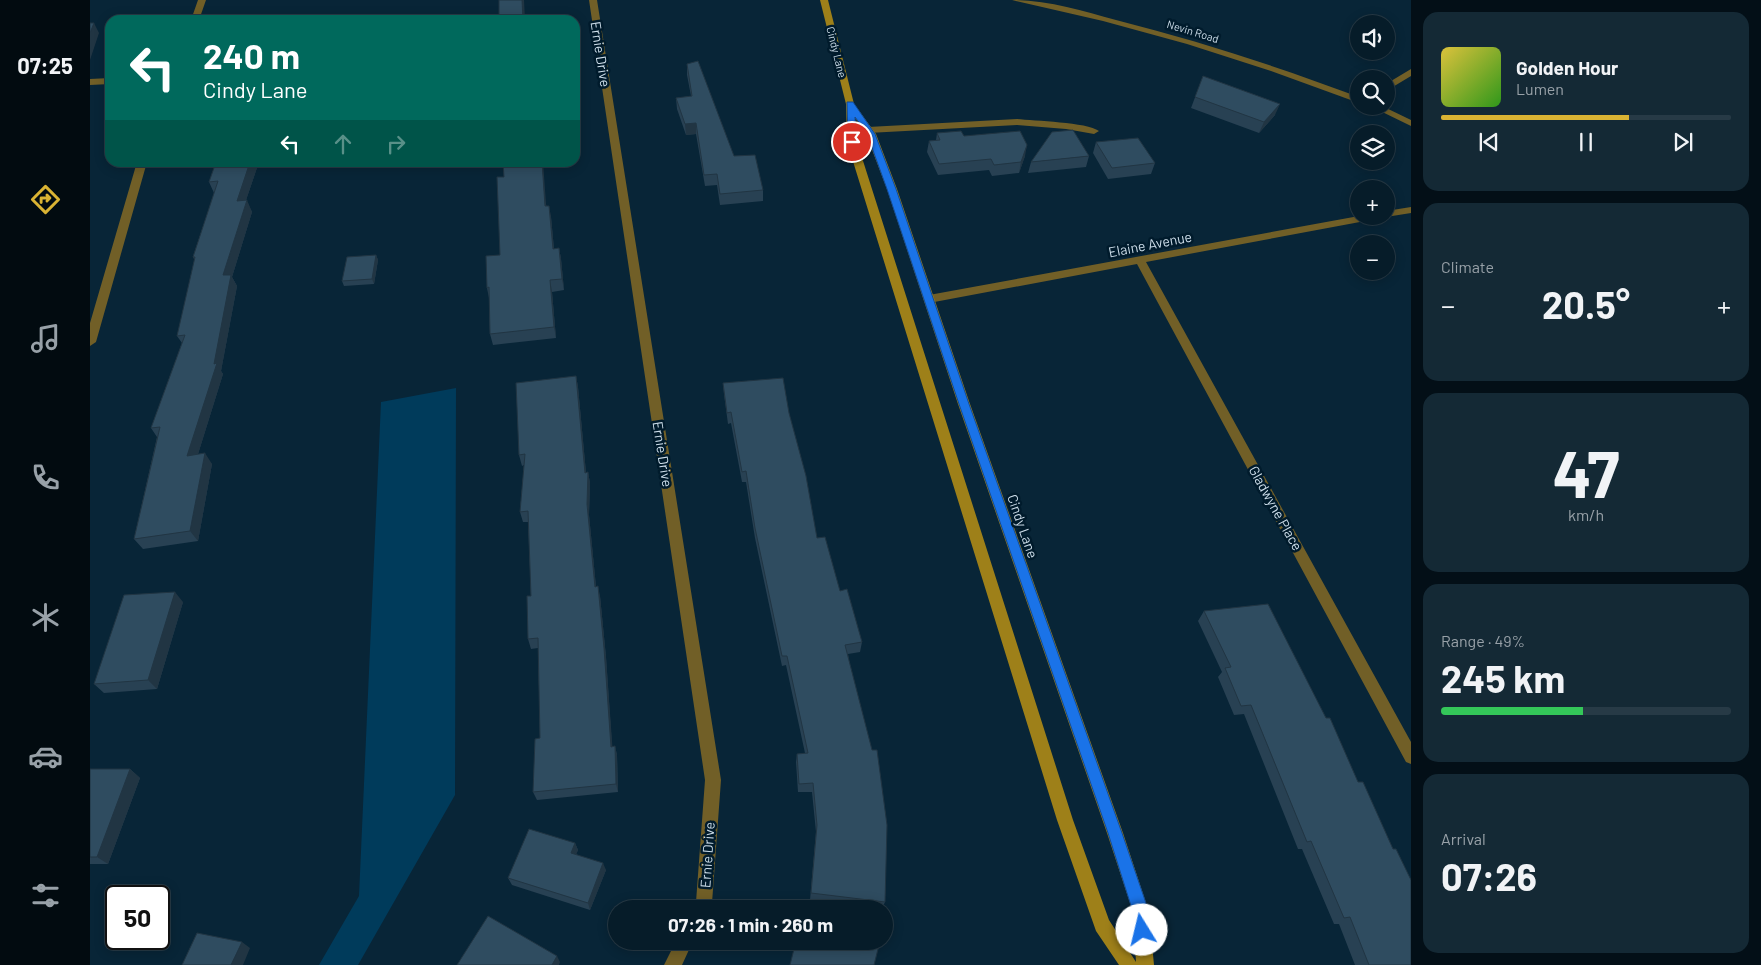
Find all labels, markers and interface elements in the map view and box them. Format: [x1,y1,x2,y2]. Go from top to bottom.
map controls [1350,15,1395,280]
button: sound [1350,15,1395,60]
street label: Nevin Road [1165,17,1221,45]
street label: Ernie Drive [587,20,615,88]
street label: Cindy Lane [824,25,850,79]
text: 240 m [203,34,300,76]
icon: left [120,35,185,100]
text: 07:25 [17,52,73,78]
text: Golden Hour [1516,56,1618,79]
button: search [1350,70,1395,115]
text: Cindy Lane [203,76,307,102]
text: Lumen [1516,79,1564,98]
pin [831,121,873,163]
button: layers [1350,125,1395,170]
icon: arrive [838,128,866,156]
icon: previous [1475,128,1503,156]
icon: pause [1572,128,1600,156]
icon: next [1669,128,1697,156]
icon: left [276,130,304,158]
icon: ahead [329,130,357,158]
icon: right [382,130,410,158]
button: + [1350,180,1395,225]
icon: directions [28,182,63,217]
street label: Elaine Avenue [1107,228,1193,260]
button: − [1350,235,1395,280]
text: Climate [1441,257,1494,276]
text: 20.5° [1542,281,1630,327]
text: − [1441,288,1455,322]
text: + [1717,288,1731,322]
icon: music [28,321,63,356]
street label: Ernie Drive [649,420,677,488]
text: 47 [1553,433,1619,511]
icon: phone [28,460,63,495]
street label: Gladwyne Place [1246,463,1306,553]
street label: Cindy Lane [1004,492,1042,560]
text: km/h [1568,505,1604,524]
icon: climate [28,600,63,635]
text: Range · 49% [1441,631,1525,650]
text: 245 km [1441,655,1565,701]
icon: car [28,739,63,774]
street label: Ernie Drive [696,821,718,889]
text: Arrival [1441,829,1486,848]
text: 07:26 [1441,853,1537,899]
icon: filters [28,878,63,913]
speed limit sign: 50 [105,885,170,950]
position arrow [1115,903,1167,955]
text: 07:26 · 1 min · 260 m [668,913,833,936]

